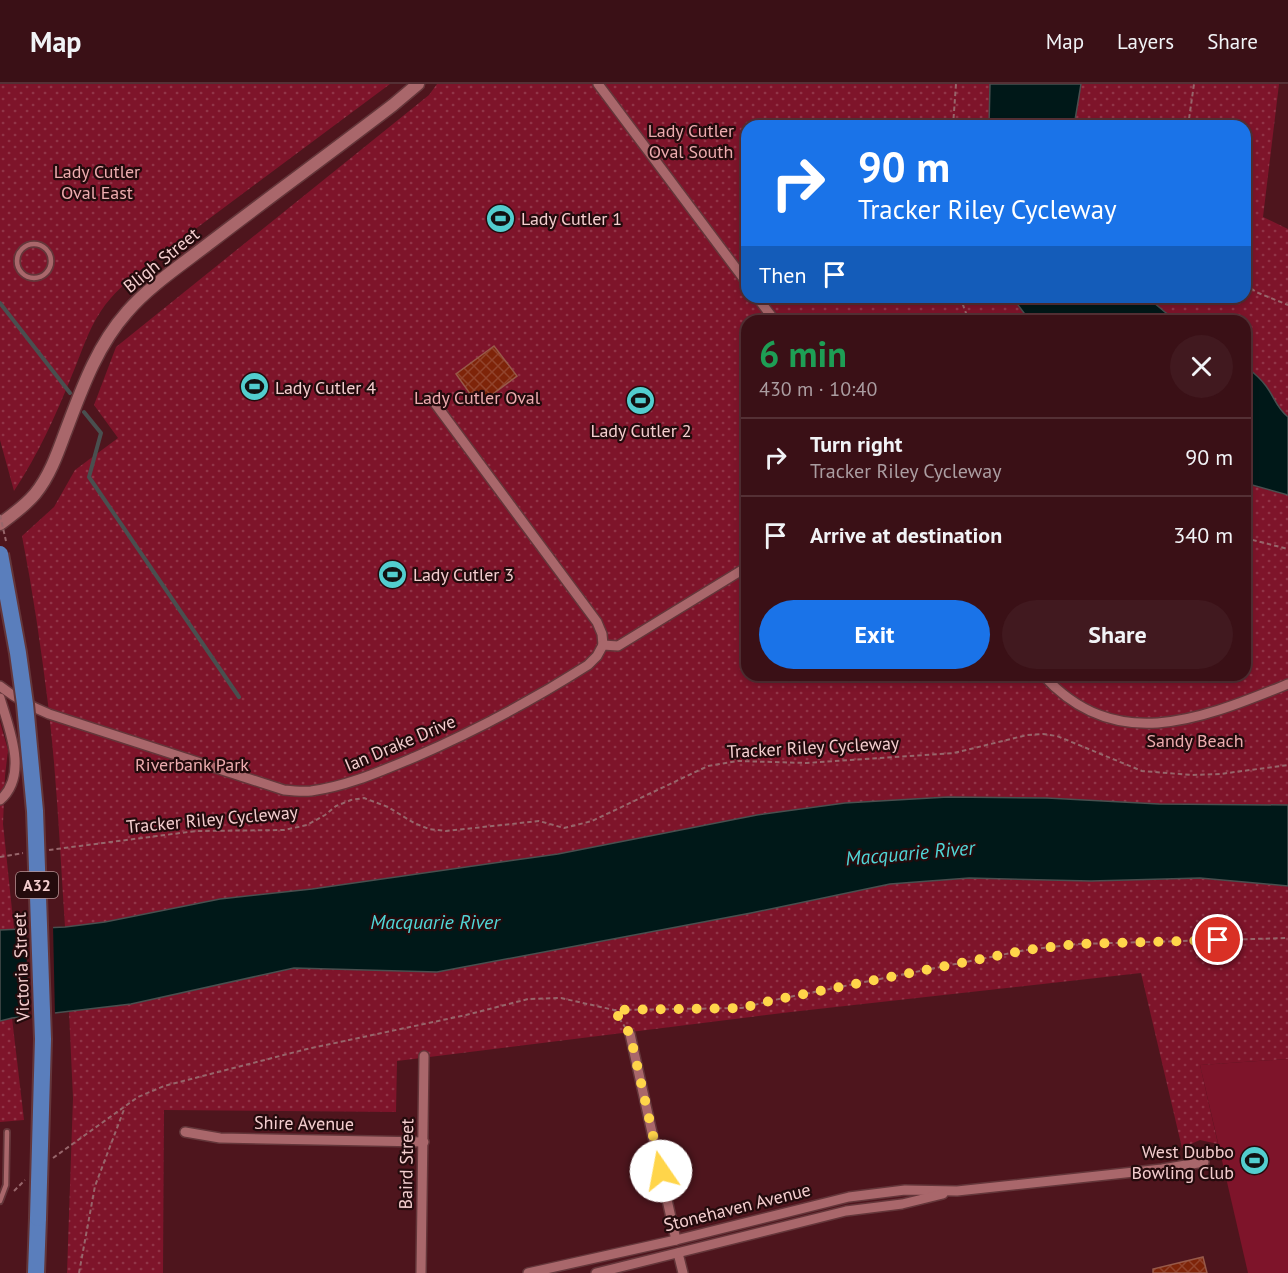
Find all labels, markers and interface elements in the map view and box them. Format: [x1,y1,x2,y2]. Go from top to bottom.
text: Map [30,23,81,60]
text: Map [1046,28,1084,55]
text: Layers [1117,28,1174,55]
text: Share [1207,28,1258,55]
park label: Lady Cutler Oval South [648,119,734,163]
text: 90 m [858,139,950,194]
icon: right [759,144,837,222]
park label: Lady Cutler Oval East [54,160,140,204]
text: Tracker Riley Cycleway [858,192,1117,226]
sports icon: Lady Cutler 1 [484,202,516,234]
place label: Lady Cutler 1 [521,207,622,230]
street label: Bligh Street [118,222,204,298]
icon: arrive [818,258,851,291]
text: Then [759,261,806,289]
text: 6 min [759,330,847,377]
button: close [1170,335,1233,398]
sports icon: Lady Cutler 4 [238,371,270,403]
place label: Lady Cutler 4 [275,376,376,399]
text: 430 m · 10:40 [759,376,877,402]
sports icon: Lady Cutler 2 [625,385,657,417]
park label: Lady Cutler Oval [414,386,541,409]
place label: Lady Cutler 2 [590,419,692,442]
text: Turn right [810,430,902,458]
icon: right [759,441,792,474]
text: 90 m [1185,443,1233,471]
text: Tracker Riley Cycleway [810,458,1002,484]
icon: arrive [759,519,792,552]
text: Arrive at destination [810,521,1002,549]
text: 340 m [1173,521,1233,549]
sports icon: Lady Cutler 3 [376,558,408,590]
place label: Lady Cutler 3 [413,563,514,586]
button: Exit [759,600,990,669]
button: Share [1002,600,1233,669]
street label: Ian Drake Drive [341,709,459,777]
park label: Sandy Beach [1146,729,1244,752]
street label: Tracker Riley Cycleway [726,731,900,763]
park label: Riverbank Park [135,753,249,776]
street label: Tracker Riley Cycleway [125,800,299,838]
water label: Macquarie River [844,834,977,872]
road number: A32 [16,872,58,898]
water label: Macquarie River [370,909,501,935]
street label: Victoria Street [8,912,34,1023]
pin [1192,914,1243,965]
icon: arrive [1201,923,1234,956]
street label: Shire Avenue [254,1111,354,1135]
street label: Baird Street [394,1118,418,1210]
position arrow [629,1139,693,1203]
place label: West Dubbo Bowling Club [1131,1140,1234,1184]
sports icon: West Dubbo Bowling Club [1239,1145,1271,1177]
street label: Stonehaven Avenue [661,1178,813,1236]

